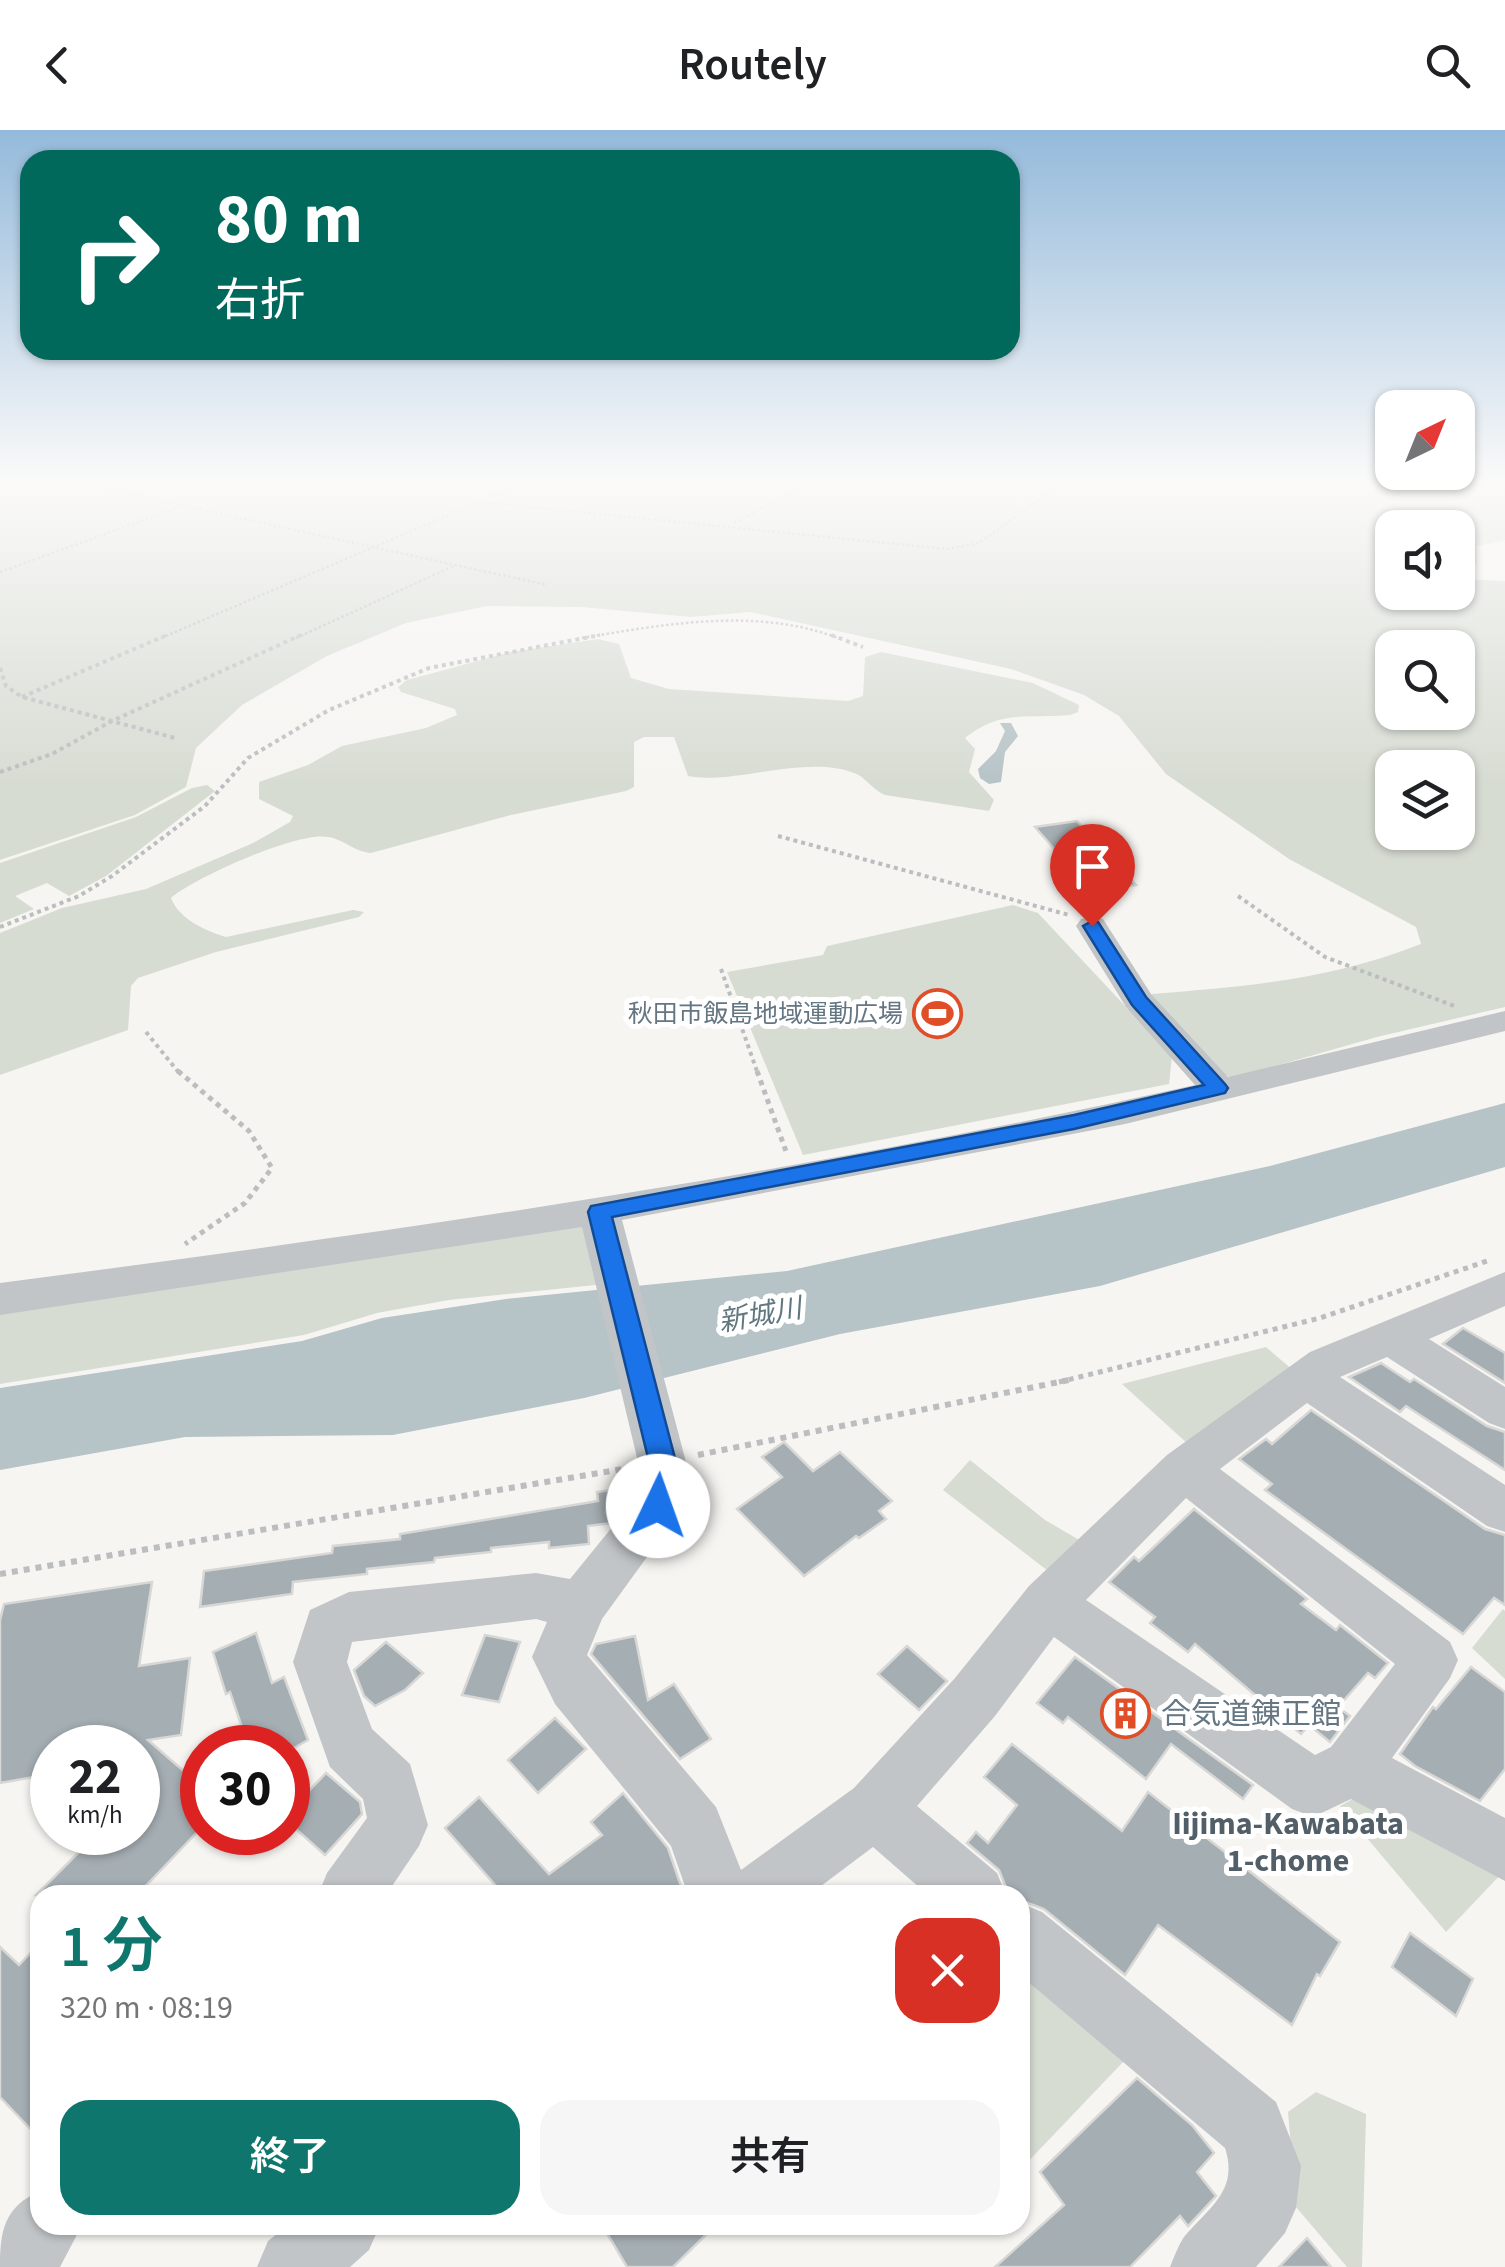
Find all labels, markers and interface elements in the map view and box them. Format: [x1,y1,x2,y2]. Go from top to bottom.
text: Routely [678,33,827,97]
icon: back [30,38,85,93]
icon: search [1420,38,1475,93]
text: 80 m [215,170,363,270]
icon: right [50,190,180,320]
text: 右折 [215,269,305,333]
north arrow [1375,390,1475,490]
map controls [1375,390,1475,850]
button: sound [1375,510,1475,610]
button: search [1375,630,1475,730]
button: layers [1375,750,1475,850]
pin [1050,824,1135,927]
icon: arrive [1065,839,1120,894]
sports icon: 秋田市飯島地域運動広場 [912,988,964,1040]
place label: 秋田市飯島地域運動広場 [628,996,903,1032]
water label: 新城川 [715,1287,808,1342]
position arrow [606,1454,710,1558]
building icon: 合気道錬正館 [1100,1688,1152,1740]
place label: 合気道錬正館 [1161,1693,1341,1736]
speed limit sign: 30 [180,1725,310,1855]
text: 22 [69,1742,121,1813]
text: km/h [67,1797,123,1833]
district label: Iijima-Kawabata 1-chome [1172,1801,1404,1884]
text: 1 分 [60,1905,163,1990]
button: close [895,1918,1000,2023]
text: 320 m · 08:19 [60,1985,233,2031]
button: 終了 [60,2100,520,2215]
button: 共有 [540,2100,1000,2215]

